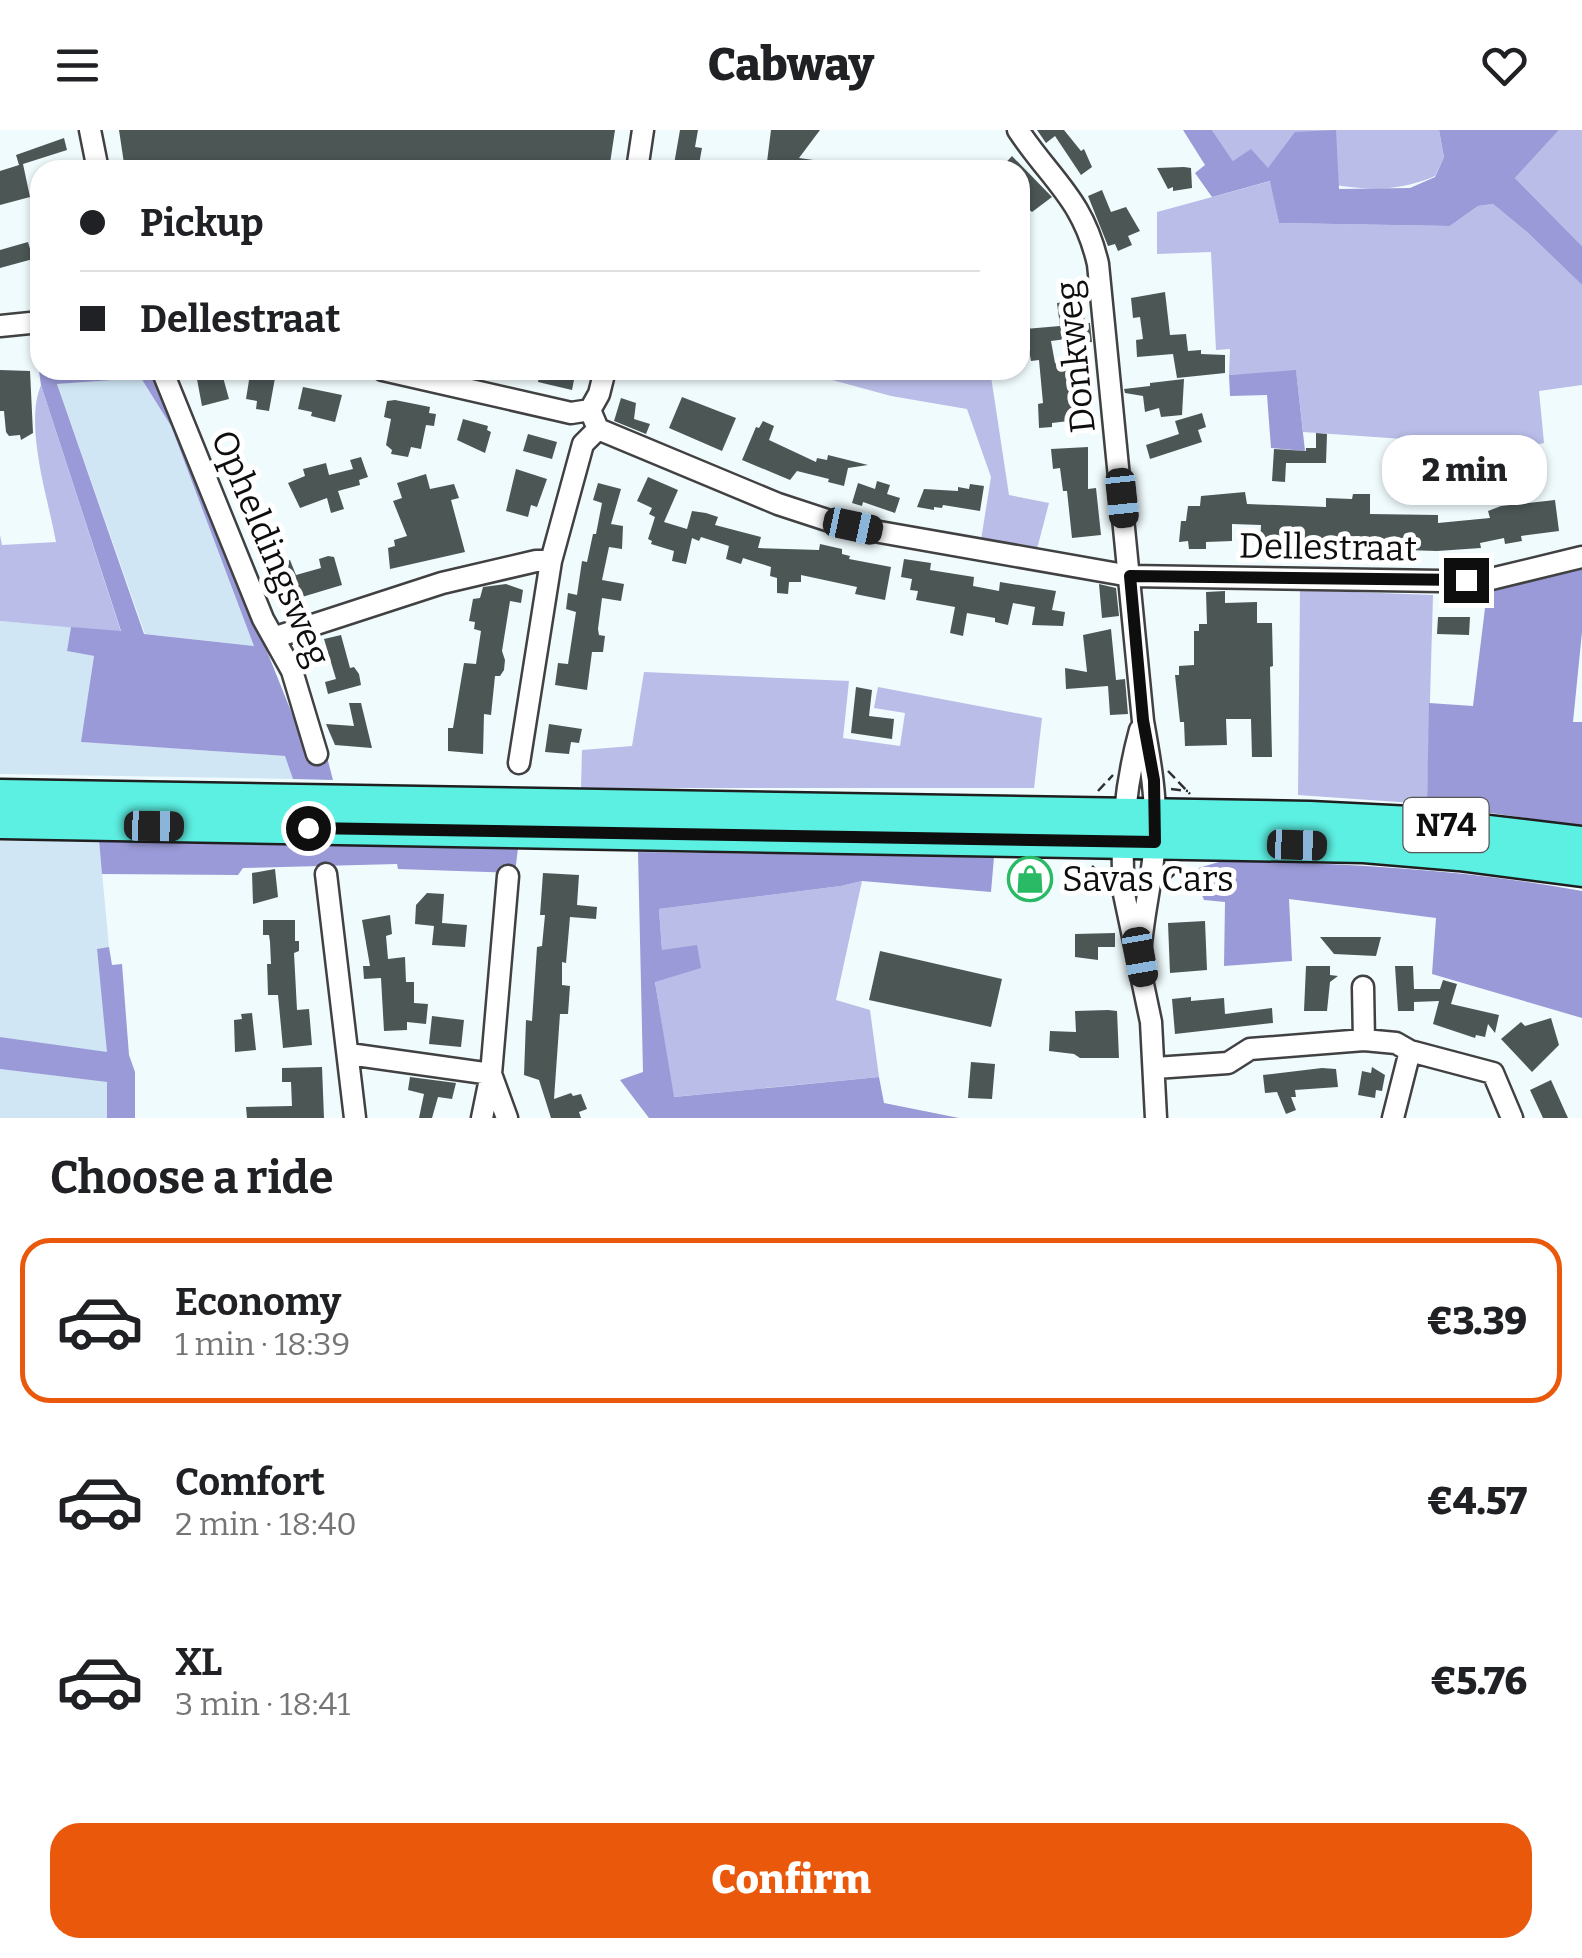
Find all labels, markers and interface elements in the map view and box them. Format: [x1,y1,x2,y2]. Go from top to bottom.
icon: menu [50,38,105,93]
text: Cabway [708,38,874,92]
icon: heart [1477,38,1532,93]
text: Pickup [140,200,264,246]
street label: Donkweg [1046,279,1104,435]
text: Dellestraat [140,296,340,342]
street label: Opheldingsweg [202,424,340,672]
callout: 2 min [1384,435,1548,505]
text: 2 min [1422,451,1507,489]
car [1104,467,1140,529]
car [821,505,885,547]
street label: Dellestraat [1239,524,1418,570]
route end [1444,558,1489,603]
road number: N74 [1404,798,1488,852]
route start [286,806,331,851]
car [124,810,184,842]
car [1266,829,1328,861]
shop icon: Savas Cars [1007,856,1053,902]
place label: Savas Cars [1062,858,1234,900]
car [1120,925,1160,989]
text: Choose a ride [50,1151,333,1205]
icon: car [55,1276,145,1366]
text: Economy [175,1279,341,1325]
text: €3.39 [1427,1298,1527,1344]
text: 1 min · 18:39 [175,1325,350,1363]
icon: car [55,1456,145,1546]
text: Comfort [175,1459,325,1505]
text: €4.57 [1427,1478,1527,1524]
text: 2 min · 18:40 [175,1505,357,1543]
icon: car [55,1636,145,1726]
text: XL [175,1639,222,1685]
text: €5.76 [1431,1658,1527,1704]
text: 3 min · 18:41 [175,1685,350,1723]
button: Confirm [50,1823,1532,1938]

